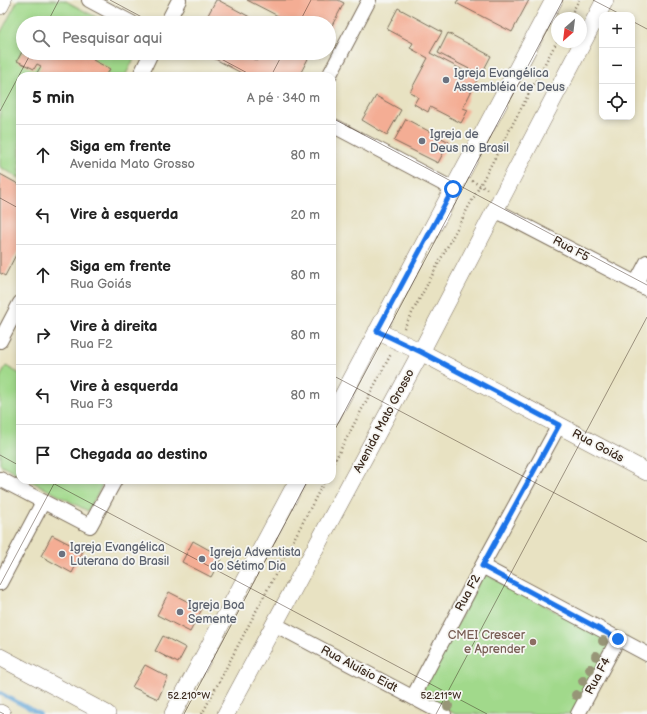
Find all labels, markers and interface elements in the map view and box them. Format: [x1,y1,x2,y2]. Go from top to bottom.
north arrow [551,12,587,48]
map controls [599,12,635,120]
button: + [599,12,635,48]
search box [16,16,336,60]
icon: search [30,27,52,49]
text: Pesquisar aqui [62,29,162,48]
button: − [599,48,635,84]
place label: Igreja Evangélica Assembléia de Deus [454,66,565,95]
marker: Igreja Evangélica Assembléia de Deus [441,75,451,85]
button: locate [599,84,635,120]
text: 5 min [32,88,75,108]
text: A pé · 340 m [247,90,320,106]
place label: Igreja de Deus no Brasil [430,127,509,156]
marker: Igreja de Deus no Brasil [417,136,427,146]
text: Siga em frente [70,137,171,156]
icon: ahead [32,144,54,166]
text: 80 m [291,147,320,163]
text: Avenida Mato Grosso [70,156,195,172]
route start [444,180,462,198]
icon: left [32,204,54,226]
text: Vire à esquerda [70,205,178,224]
text: 20 m [290,207,320,223]
street label: Rua F5 [550,233,592,265]
text: Siga em frente [70,257,171,276]
icon: ahead [32,264,54,286]
text: 80 m [291,267,320,283]
text: Rua Goiás [70,276,131,292]
text: Vire à direita [70,317,157,336]
icon: right [32,324,54,346]
text: 80 m [291,327,320,343]
text: Rua F2 [70,336,113,352]
street label: Avenida Mato Grosso [350,366,418,475]
text: Vire à esquerda [70,377,178,396]
icon: left [32,384,54,406]
text: 80 m [291,387,320,403]
text: Rua F3 [70,396,113,412]
street label: Rua Goiás [569,426,627,466]
icon: arrive [32,444,54,466]
text: Chegada ao destino [70,445,208,464]
place label: Igreja Evangélica Luterana do Brasil [70,540,169,569]
place label: Igreja Adventista do Sétimo Dia [210,545,301,574]
marker: Igreja Evangélica Luterana do Brasil [57,549,67,559]
marker: Igreja Adventista do Sétimo Dia [197,554,207,564]
street label: Rua F2 [452,572,484,614]
place label: Igreja Boa Semente [188,598,245,627]
marker: Igreja Boa Semente [175,607,185,617]
place label: CMEI Crescer e Aprender [448,628,526,657]
route end [609,630,627,648]
marker: CMEI Crescer e Aprender [528,637,538,647]
street label: Rua Aluísio Eidt [318,642,400,696]
street label: Rua F4 [582,654,614,697]
text: 52.210°W [168,690,210,702]
text: 52.211°W [421,690,461,702]

